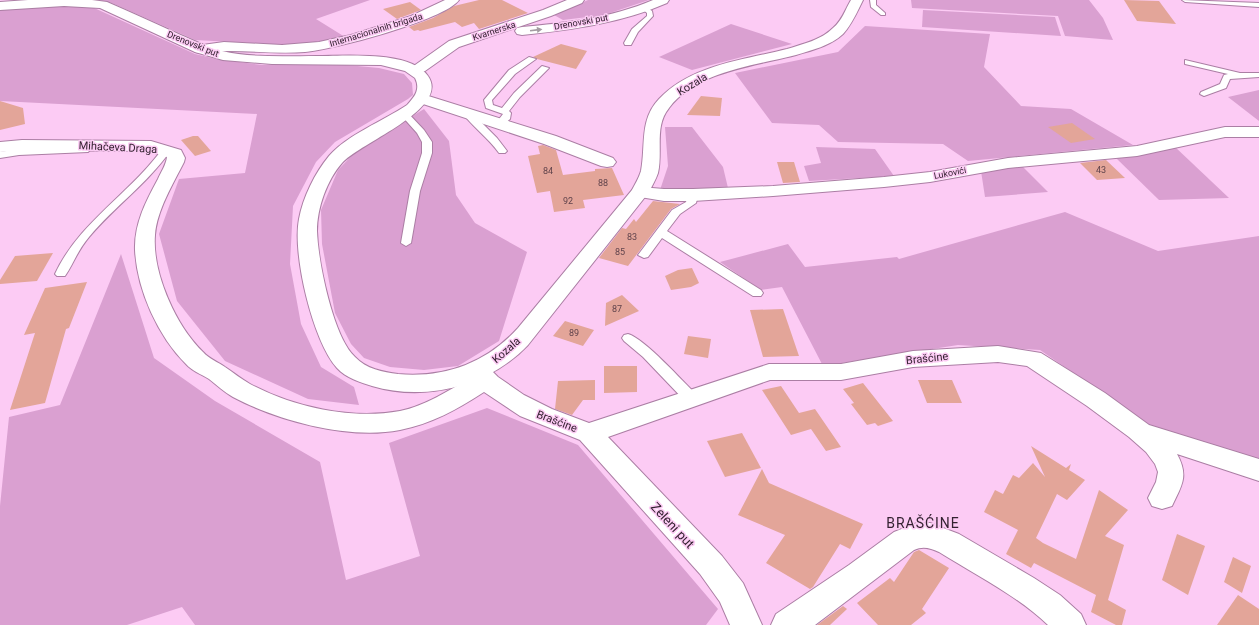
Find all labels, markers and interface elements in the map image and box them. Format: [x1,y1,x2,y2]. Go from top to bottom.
street label: Internacionalnih brigada [328,11,424,49]
street label: Drenovski put [553,12,609,32]
street label: Kvarnerska [471,19,517,43]
one-way arrow [530,27,542,33]
street label: Drenovski put [166,29,220,59]
street label: Kozala [675,70,710,99]
street label: Mihačeva Draga [78,139,158,156]
street label: Lukovići [933,165,967,181]
house number: 43 [1096,165,1106,175]
house number: 84 [543,166,553,176]
house number: 88 [598,178,608,188]
house number: 92 [563,196,573,206]
house number: 83 [627,232,637,242]
house number: 85 [615,247,625,257]
house number: 87 [612,304,622,314]
house number: 89 [569,328,579,338]
street label: Kozala [490,335,523,366]
street label: Brašćine [905,350,949,367]
street label: Brašćine [535,408,579,435]
street label: Zeleni put [648,499,698,551]
district label: BRAŠĆINE [886,514,960,531]

